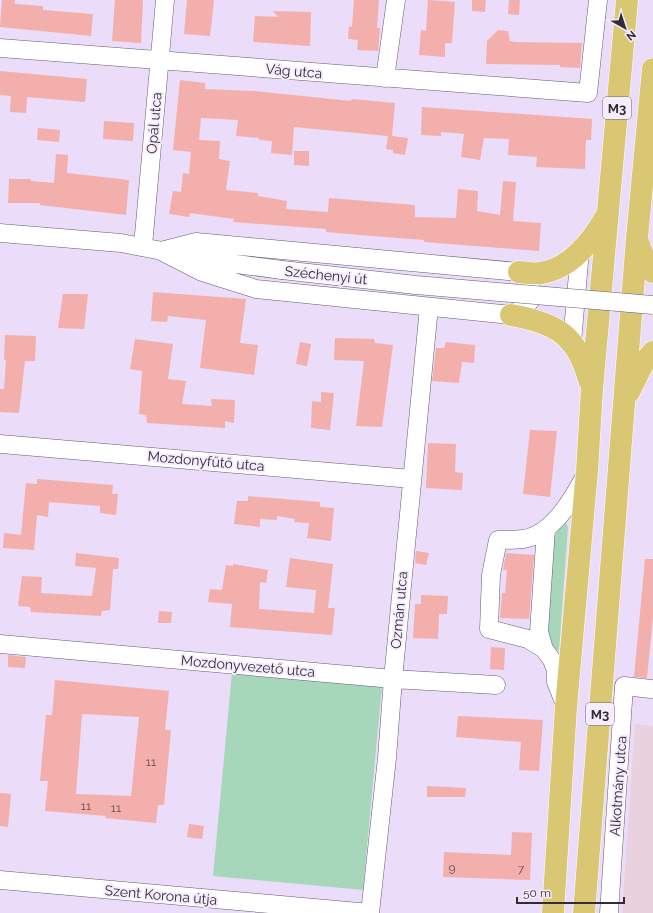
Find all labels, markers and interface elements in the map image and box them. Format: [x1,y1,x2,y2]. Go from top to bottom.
north arrow [605,8,645,48]
text: N [624,28,638,43]
street label: Vág utca [265,61,323,81]
street label: Opál utca [143,91,165,155]
road number: M3 [603,97,631,119]
street label: Széchenyi út [284,263,368,287]
street label: Mozdonyfűtő utca [147,448,265,474]
street label: Ozmán utca [388,571,410,649]
street label: Mozdonyvezető utca [180,652,316,680]
road number: M3 [586,703,614,725]
street label: Alkotmány utca [607,735,629,837]
house number: 11 [146,755,156,769]
house number: 11 [81,799,91,813]
house number: 11 [111,801,121,815]
house number: 9 [448,861,456,875]
house number: 7 [518,862,525,876]
scale bar [517,879,624,905]
street label: Szent Korona útja [104,882,218,908]
text: 50 m [523,886,551,900]

